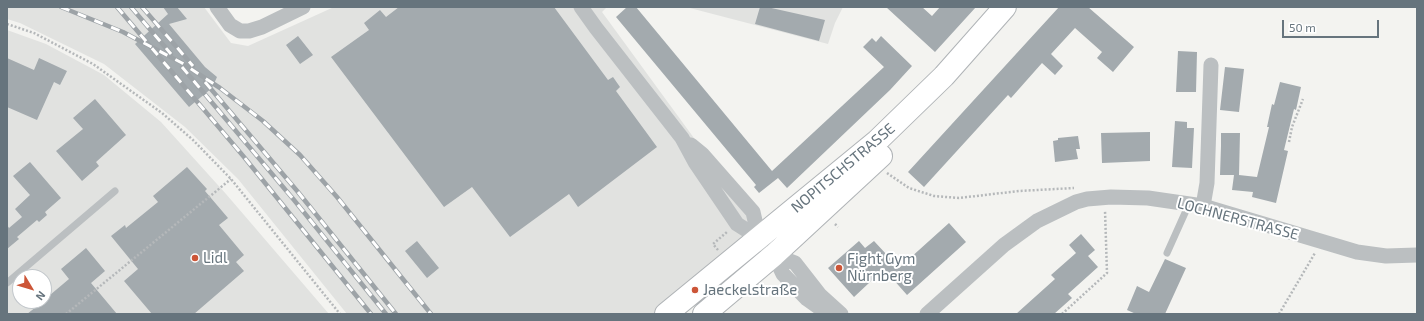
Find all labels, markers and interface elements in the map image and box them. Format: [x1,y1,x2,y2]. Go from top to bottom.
scale bar [1284,12,1381,38]
text: 50 m [1289,20,1316,34]
street label: NOPITSCHSTRASSE [787,119,899,217]
street label: LOCHNERSTRASSE [1175,194,1301,244]
place label: Lidl [203,249,227,267]
place label: Fight Gym Nürnberg [847,250,915,285]
marker: Lidl [190,253,200,263]
marker: Fight Gym Nürnberg [834,263,844,273]
north arrow [12,269,52,309]
place label: Jaeckelstraße [703,281,797,299]
marker: Jaeckelstraße [690,285,700,295]
text: N [33,289,49,303]

